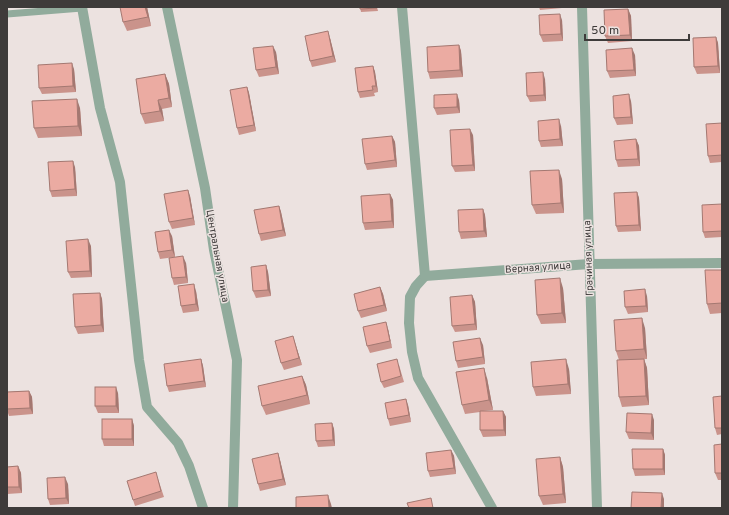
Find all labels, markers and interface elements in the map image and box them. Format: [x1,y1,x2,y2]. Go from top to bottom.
scale bar [585,16,689,42]
text: 50 m [591,23,619,39]
street label: Центральная улица [202,209,232,303]
street label: Грачиная улица [581,220,597,296]
street label: Верная улица [505,259,571,277]

